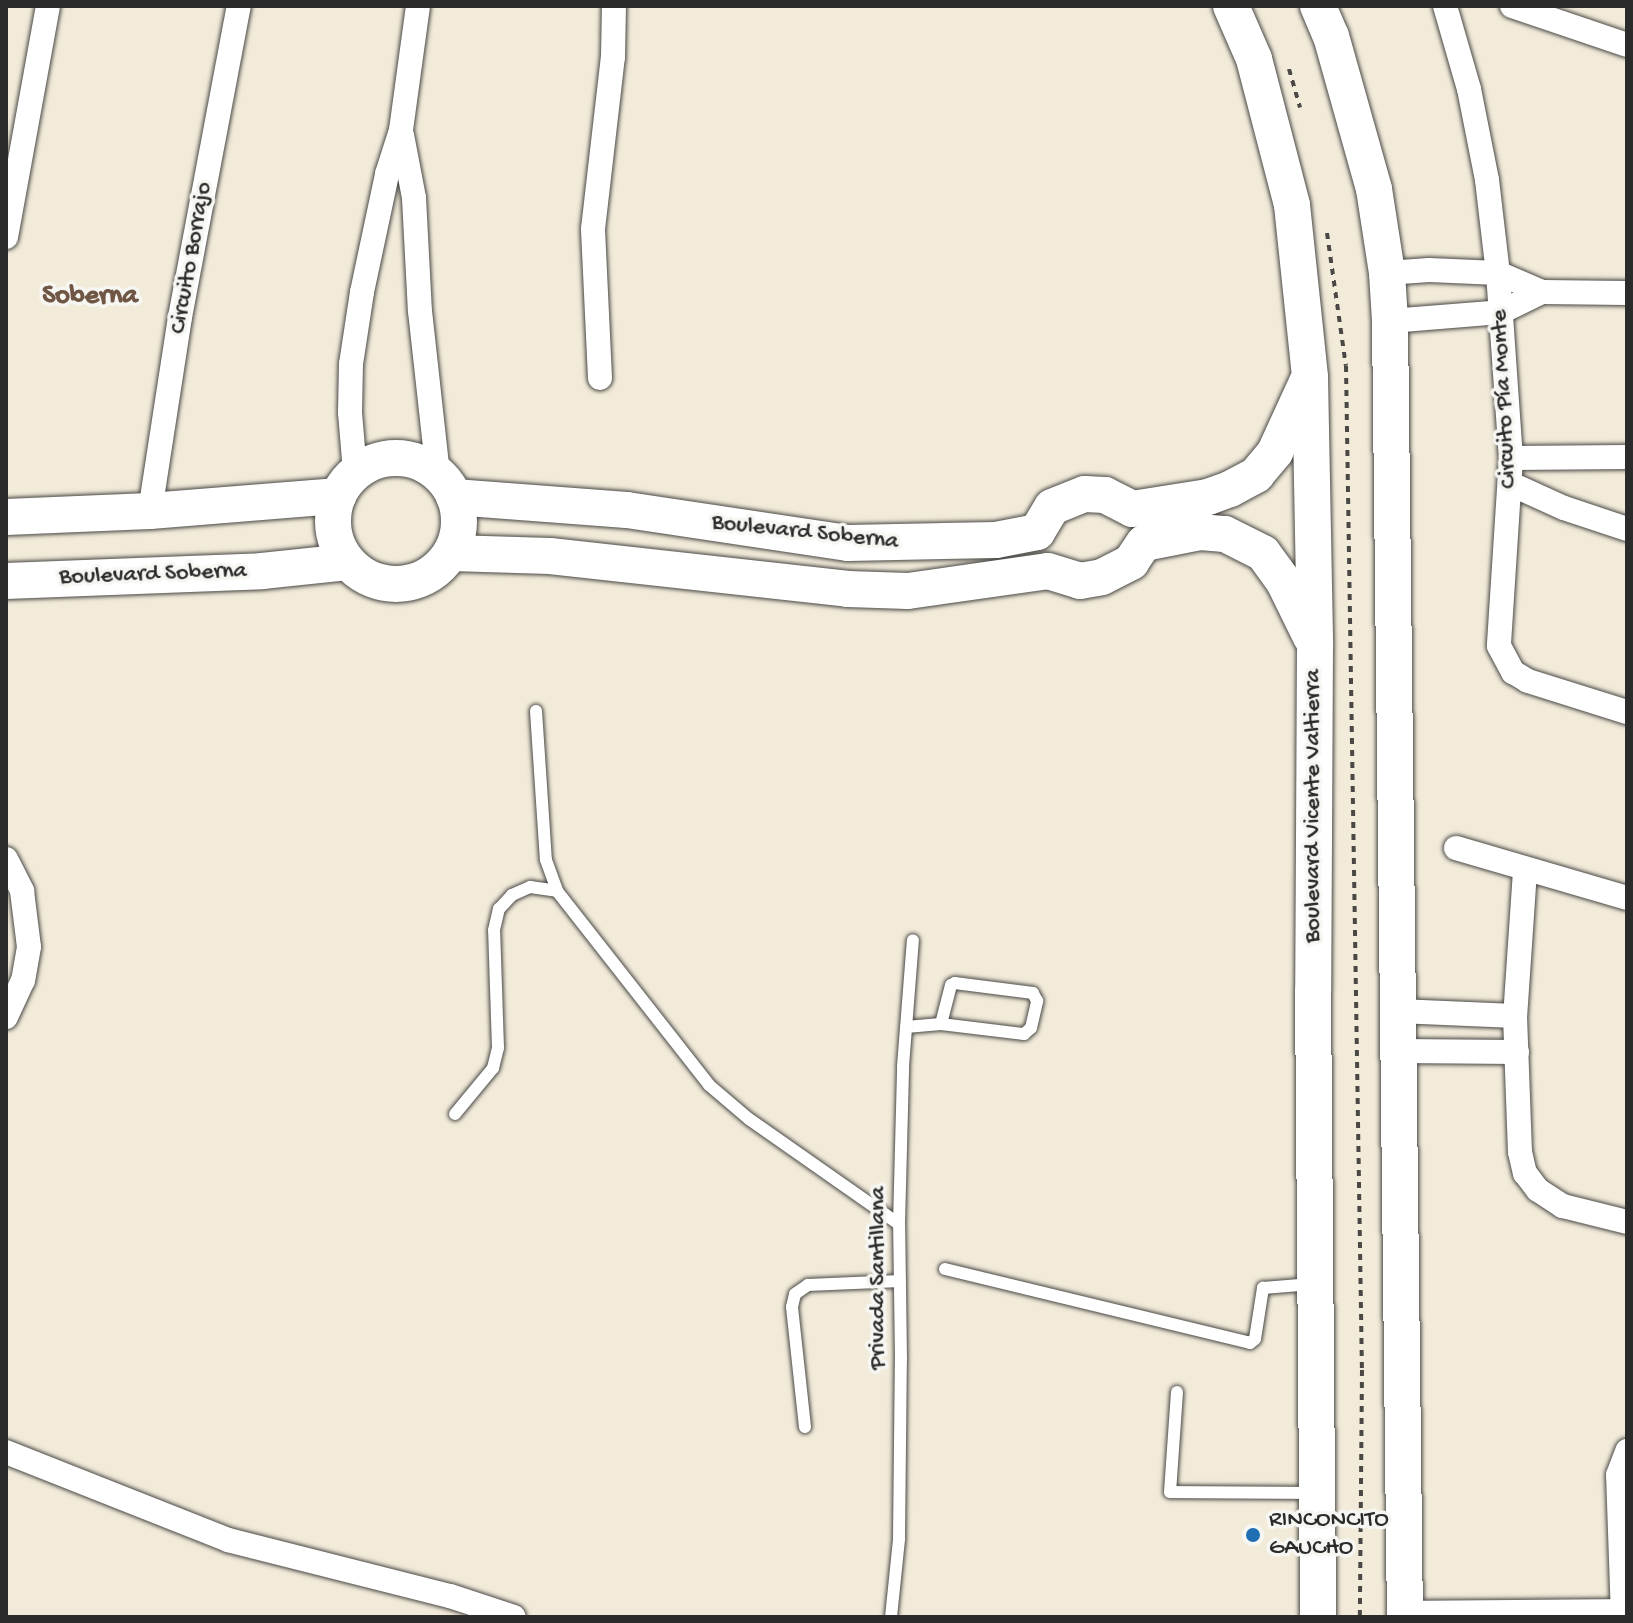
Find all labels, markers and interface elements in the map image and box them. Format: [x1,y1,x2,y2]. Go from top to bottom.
street label: Circuito Borrajo [164,180,220,336]
district label: Soberna [42,280,138,314]
street label: Circuito Pía Monte [1486,309,1524,489]
street label: Boulevard Soberna [710,509,900,557]
street label: Boulevard Soberna [59,557,247,593]
street label: Boulevard Vicente Valtierra [1300,669,1328,943]
street label: Privada Santillana [865,1186,893,1370]
place label: RINCONCITO GAUCHO [1269,1507,1389,1563]
marker: RINCONCITO GAUCHO [1244,1526,1262,1544]

